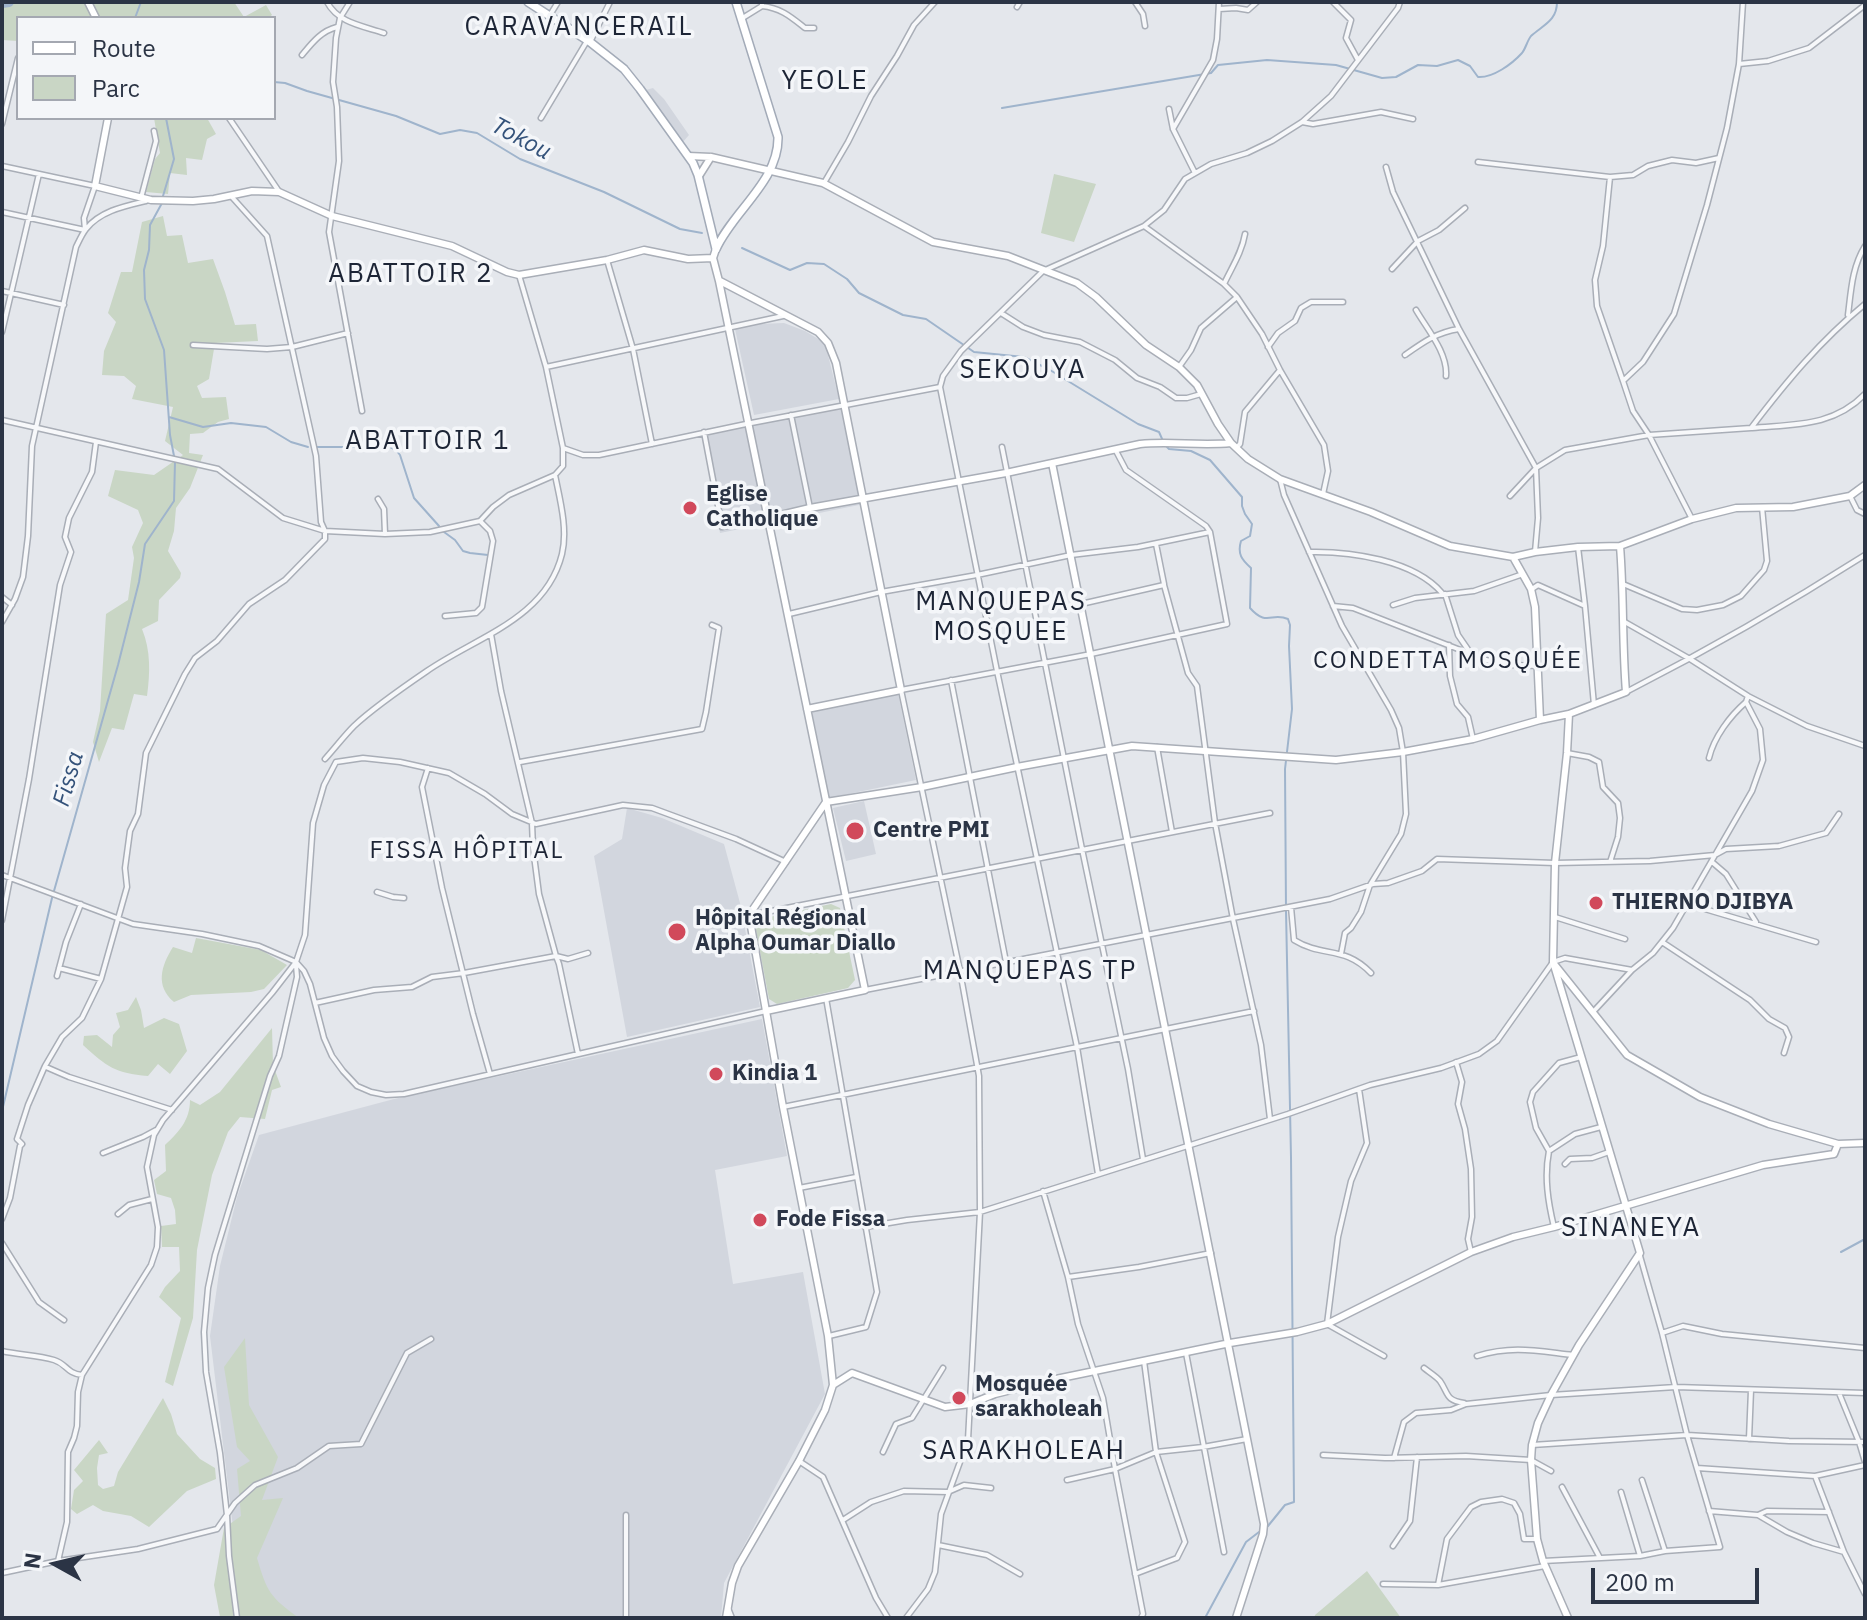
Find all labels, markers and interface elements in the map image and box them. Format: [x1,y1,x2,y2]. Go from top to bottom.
district label: CARAVANCERAIL [465,11,693,43]
legend [16,16,276,120]
text: Route [92,32,156,64]
district label: YEOLE [781,65,869,97]
text: Parc [92,72,140,104]
water label: Tokou [486,111,556,167]
district label: ABATTOIR 2 [328,258,494,290]
district label: SEKOUYA [960,354,1086,386]
district label: ABATTOIR 1 [345,425,511,457]
place label: Eglise Catholique [706,482,818,534]
marker: Eglise Catholique [681,499,699,517]
district label: MANQUEPAS MOSQUEE [915,586,1087,648]
district label: СONDETTA MOSQUÉE [1313,647,1583,675]
water label: Fissa [47,748,91,810]
place label: Centre PMI [873,818,990,844]
marker: Centre PMI [844,820,866,842]
district label: FISSA HÔPITAL [369,837,565,865]
place label: THIERNO DJIBYA [1612,890,1793,916]
marker: THIERNO DJIBYA [1587,894,1605,912]
place label: Hôpital Régional Alpha Oumar Diallo [695,906,896,958]
marker: Hôpital Régional Alpha Oumar Diallo [666,921,688,943]
district label: MANQUEPAS TP [923,955,1137,987]
place label: Kindia 1 [732,1061,817,1087]
marker: Kindia 1 [707,1065,725,1083]
place label: Fode Fissa [776,1207,885,1233]
marker: Fode Fissa [751,1211,769,1229]
district label: SINANEYA [1561,1212,1701,1244]
place label: Mosquée sarakholeah [975,1372,1103,1424]
marker: Mosquée sarakholeah [950,1389,968,1407]
district label: SARAKHOLEAH [922,1435,1126,1467]
north arrow [16,1524,96,1604]
text: N [16,1551,47,1570]
scale bar [1595,1552,1763,1602]
text: 200 m [1605,1566,1675,1598]

